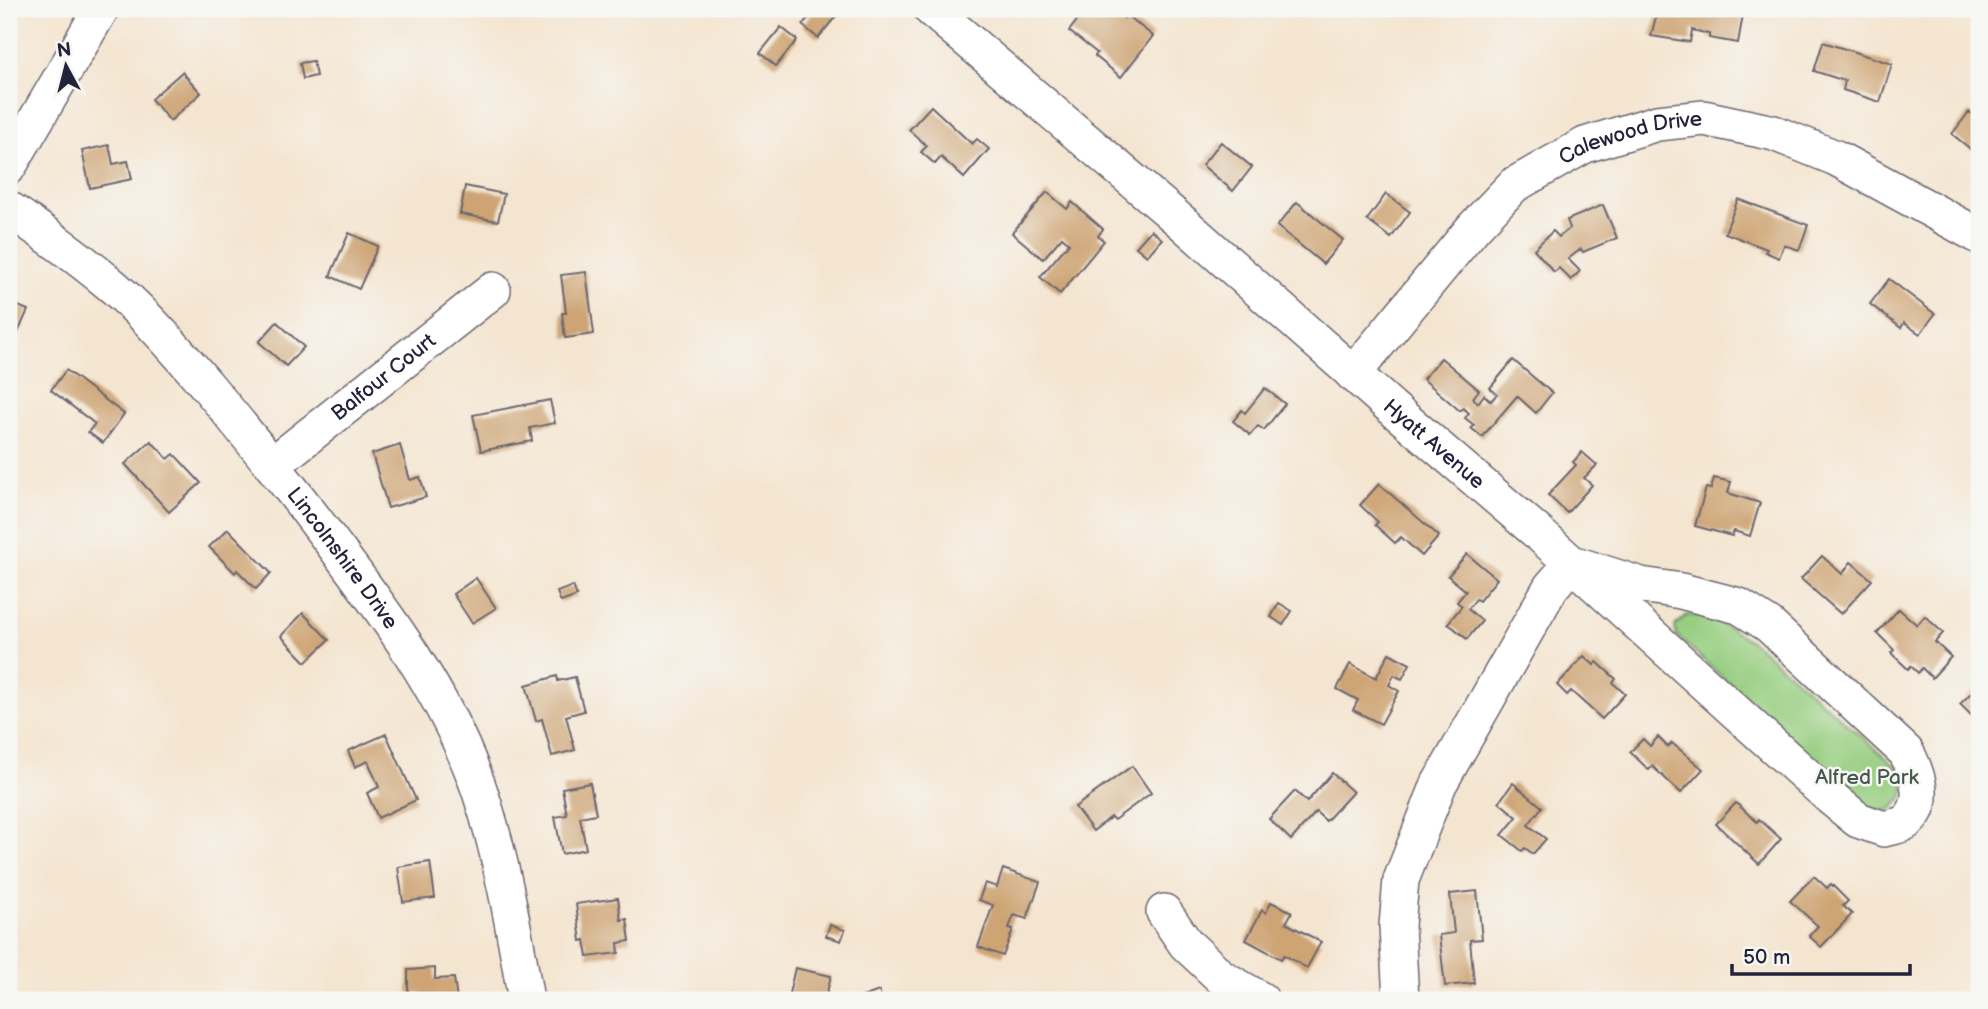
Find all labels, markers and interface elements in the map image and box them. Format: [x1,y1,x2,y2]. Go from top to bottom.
north arrow [32,32,102,102]
text: N [56,38,73,63]
street label: Calewood Drive [1554,106,1703,170]
street label: Balfour Court [326,328,441,426]
street label: Hyatt Avenue [1378,394,1489,494]
street label: Lincolnshire Drive [281,482,403,634]
park label: Alfred Park [1815,765,1919,790]
scale bar [1732,932,1911,976]
text: 50 m [1743,945,1790,970]

